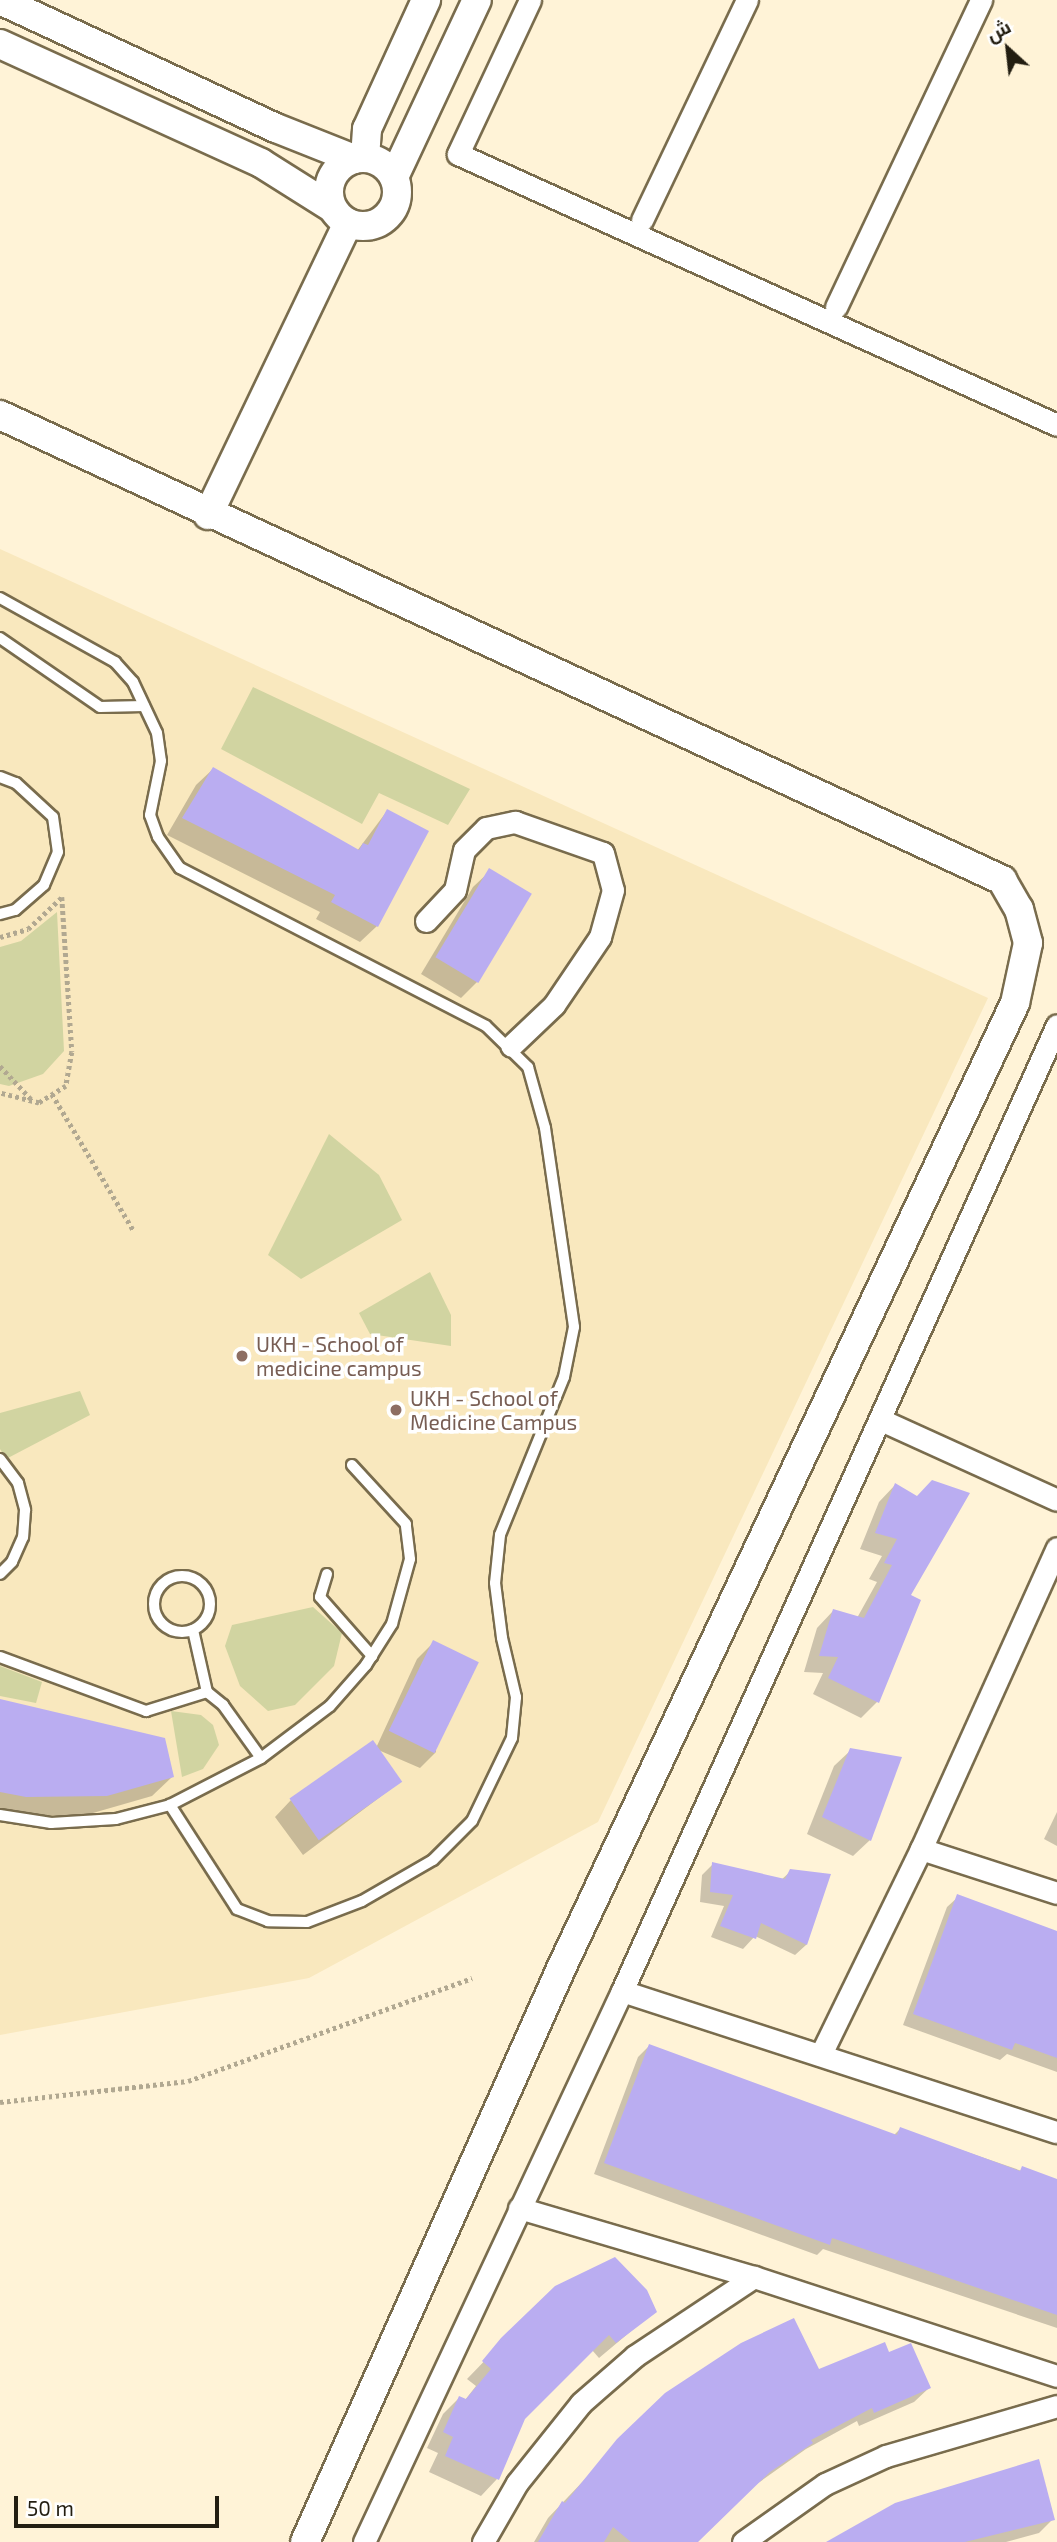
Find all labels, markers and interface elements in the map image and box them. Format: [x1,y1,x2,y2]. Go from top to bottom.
north arrow [973,14,1043,84]
text: ش [982,14,1014,46]
place label: UKH - School of medicine campus [256,1331,422,1381]
marker: UKH - School of medicine campus [234,1348,250,1364]
place label: UKH - School of Medicine Campus [410,1385,577,1435]
marker: UKH - School of Medicine Campus [388,1402,404,1418]
scale bar [18,2482,222,2526]
text: 50 m [27,2495,74,2520]

